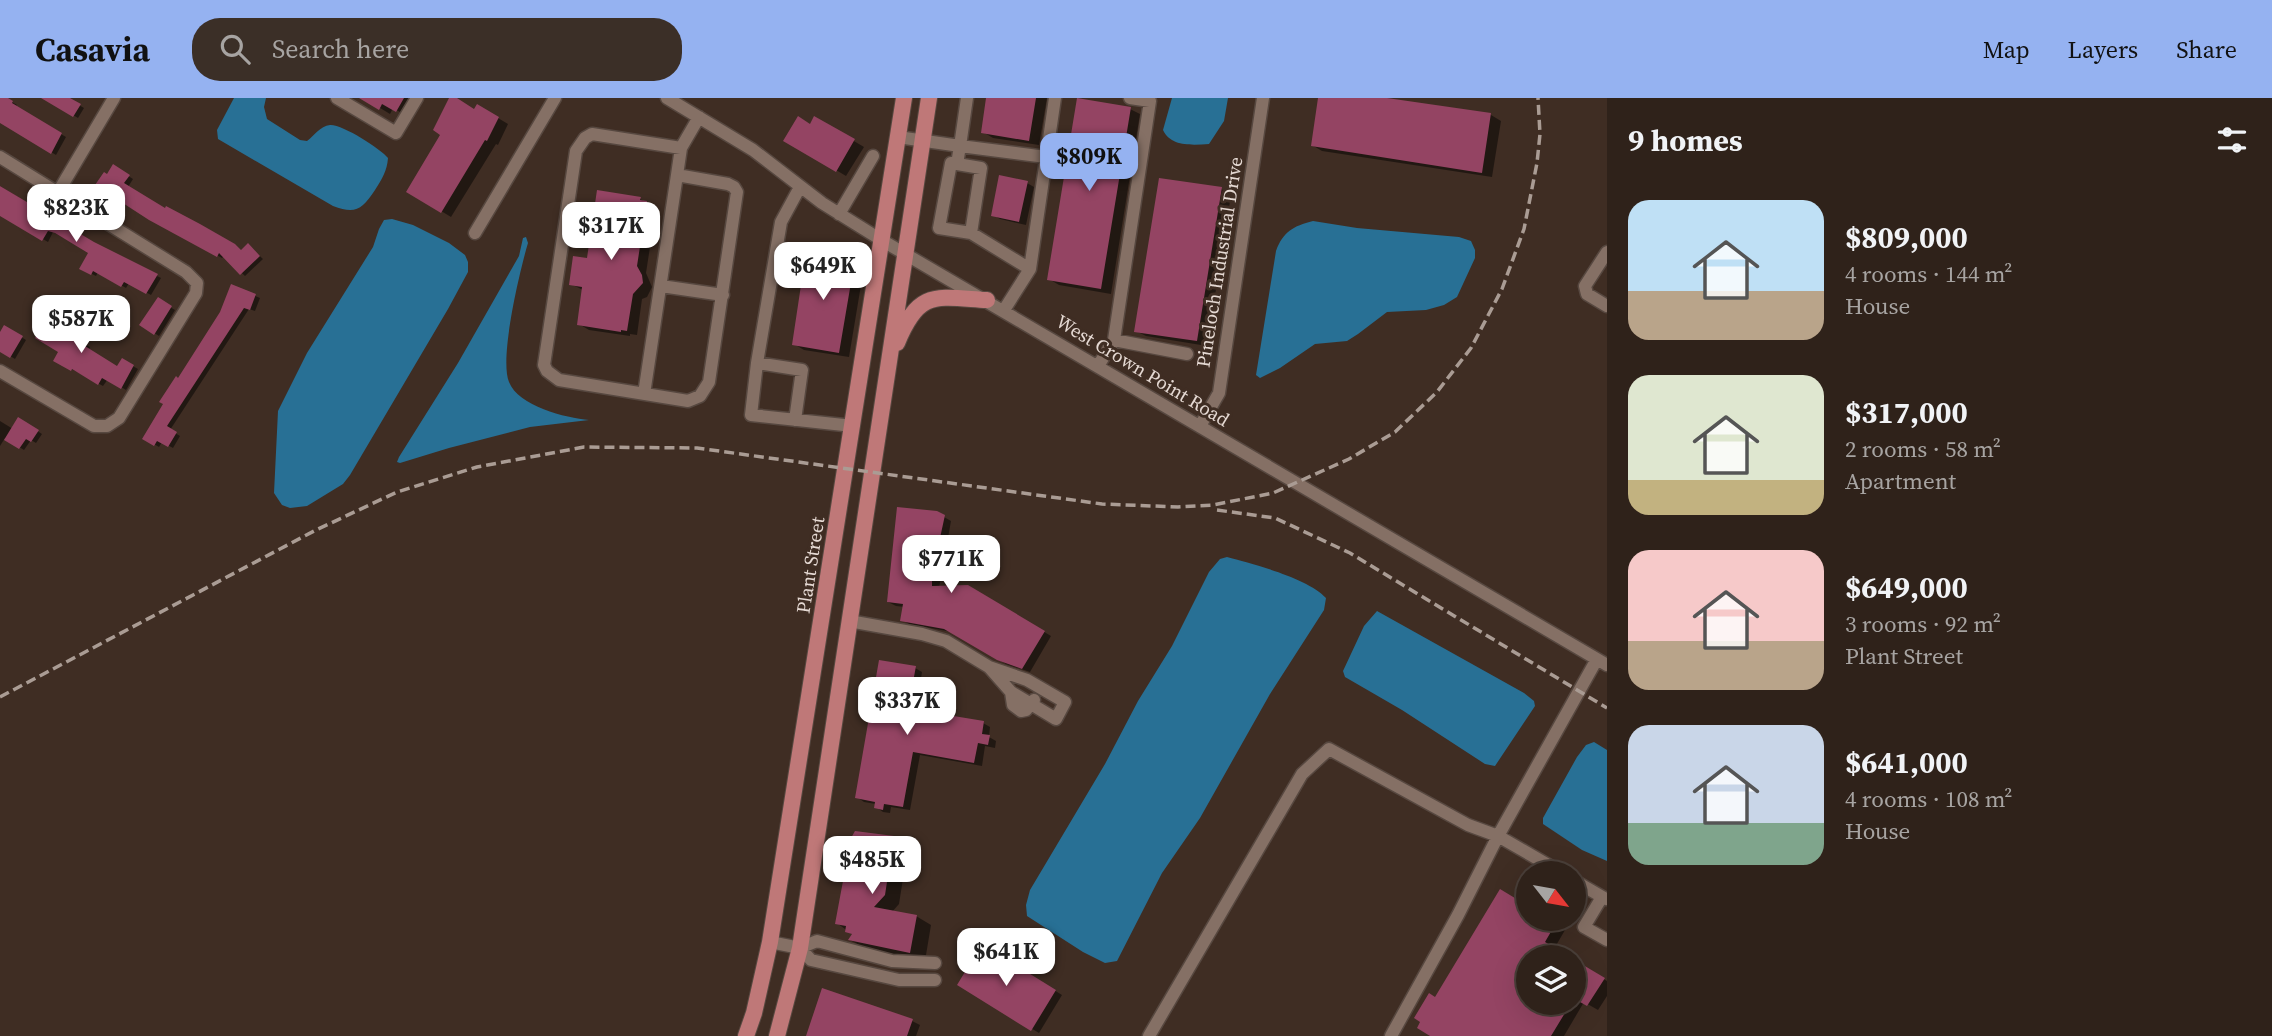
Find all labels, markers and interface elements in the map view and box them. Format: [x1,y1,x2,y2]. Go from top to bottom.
search box [192,18,682,81]
text: Casavia [35,27,150,72]
icon: search [216,30,254,68]
text: Search here [272,31,409,67]
text: Map [1983,33,2030,66]
text: Layers [2068,33,2138,66]
text: Share [2176,33,2237,66]
text: 9 homes [1628,120,1743,161]
icon: filters [2213,121,2251,159]
pin: $809K [1040,134,1138,193]
text: $809K [1056,140,1122,172]
street label: Pineloch Industrial Drive [1190,155,1248,369]
pin: $823K [27,184,125,244]
text: $823K [43,191,109,223]
pin: $317K [562,202,660,262]
text: $317K [578,209,644,241]
text: $809,000 [1845,217,1968,258]
icon: home [1684,228,1768,312]
pin: $649K [774,242,872,302]
text: $649K [790,249,856,281]
text: 4 rooms · 144 m² [1845,258,2012,290]
text: House [1845,290,1910,322]
pin: $587K [32,296,130,355]
text: $587K [48,302,114,334]
street label: West Crown Point Road [1051,308,1235,432]
text: $317,000 [1845,392,1968,433]
icon: home [1684,403,1768,487]
text: 2 rooms · 58 m² [1845,433,2001,465]
text: Apartment [1845,465,1956,497]
street label: Plant Street [790,514,831,615]
pin: $771K [902,536,1000,595]
text: $771K [918,542,984,574]
text: $649,000 [1845,567,1968,608]
icon: home [1684,578,1768,662]
text: 3 rooms · 92 m² [1845,608,2001,640]
text: Plant Street [1845,640,1963,672]
pin: $337K [858,678,956,737]
text: $337K [874,684,940,716]
text: $641,000 [1845,742,1968,783]
icon: home [1684,753,1768,837]
text: 4 rooms · 108 m² [1845,783,2012,815]
text: House [1845,815,1910,847]
pin: $485K [823,836,921,896]
text: $485K [839,843,905,875]
north arrow [1516,861,1586,931]
map controls [1516,861,1586,1015]
pin: $641K [957,928,1055,988]
text: $641K [973,935,1039,967]
button: layers [1516,945,1586,1015]

